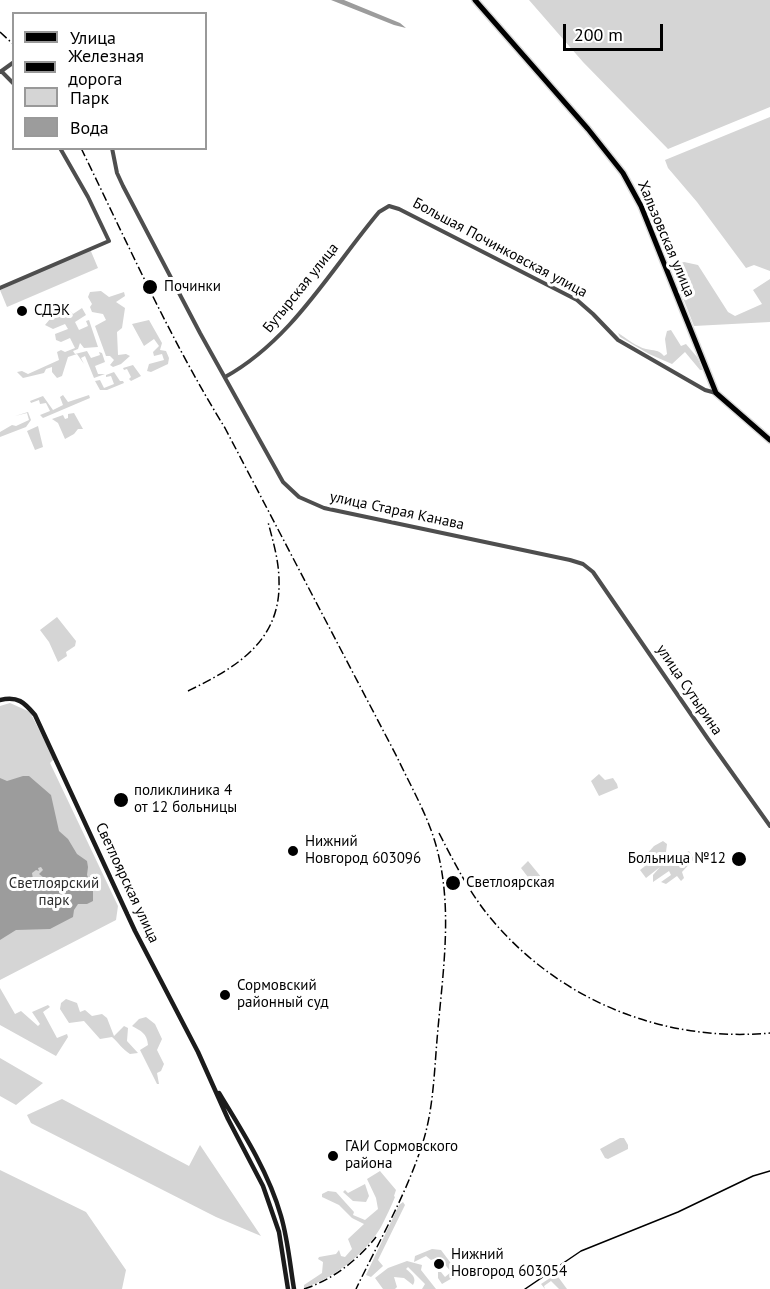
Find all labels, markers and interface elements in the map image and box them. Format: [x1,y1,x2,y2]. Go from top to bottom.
legend [12,12,207,150]
scale bar [566,12,666,50]
text: 200 m [574,23,623,46]
text: Улица [70,26,116,49]
text: Железная дорога [68,44,144,90]
text: Парк [70,86,109,109]
text: Вода [70,116,109,139]
street label: Хальзовская улица [633,178,699,300]
street label: Большая Починковская улица [410,194,590,302]
street label: Бутырская улица [259,240,343,336]
marker: Починки [141,278,159,296]
place label: Починки [164,278,221,296]
place label: СДЭК [34,302,70,320]
marker: СДЭК [15,304,29,318]
street label: улица Старая Канава [328,488,466,534]
street label: улица Сутырина [652,641,726,739]
place label: поликлиника 4 от 12 больницы [134,782,237,817]
marker: поликлиника 4 от 12 больницы [112,791,130,809]
street label: Светлоярская улица [91,820,163,946]
place label: Нижний Новгород 603096 [305,833,421,868]
marker: Нижний Новгород 603096 [286,844,300,858]
place label: Больница №12 [628,850,726,868]
marker: Больница №12 [730,850,748,868]
marker: Светлоярская [444,874,462,892]
place label: Светлоярская [466,874,555,892]
park label: Светлоярский парк [9,875,99,910]
place label: Сормовский районный суд [237,977,329,1012]
marker: Сормовский районный суд [218,988,232,1002]
place label: ГАИ Сормовского района [345,1138,458,1173]
marker: ГАИ Сормовского района [326,1149,340,1163]
place label: Нижний Новгород 603054 [451,1246,567,1281]
marker: Нижний Новгород 603054 [432,1257,446,1271]

